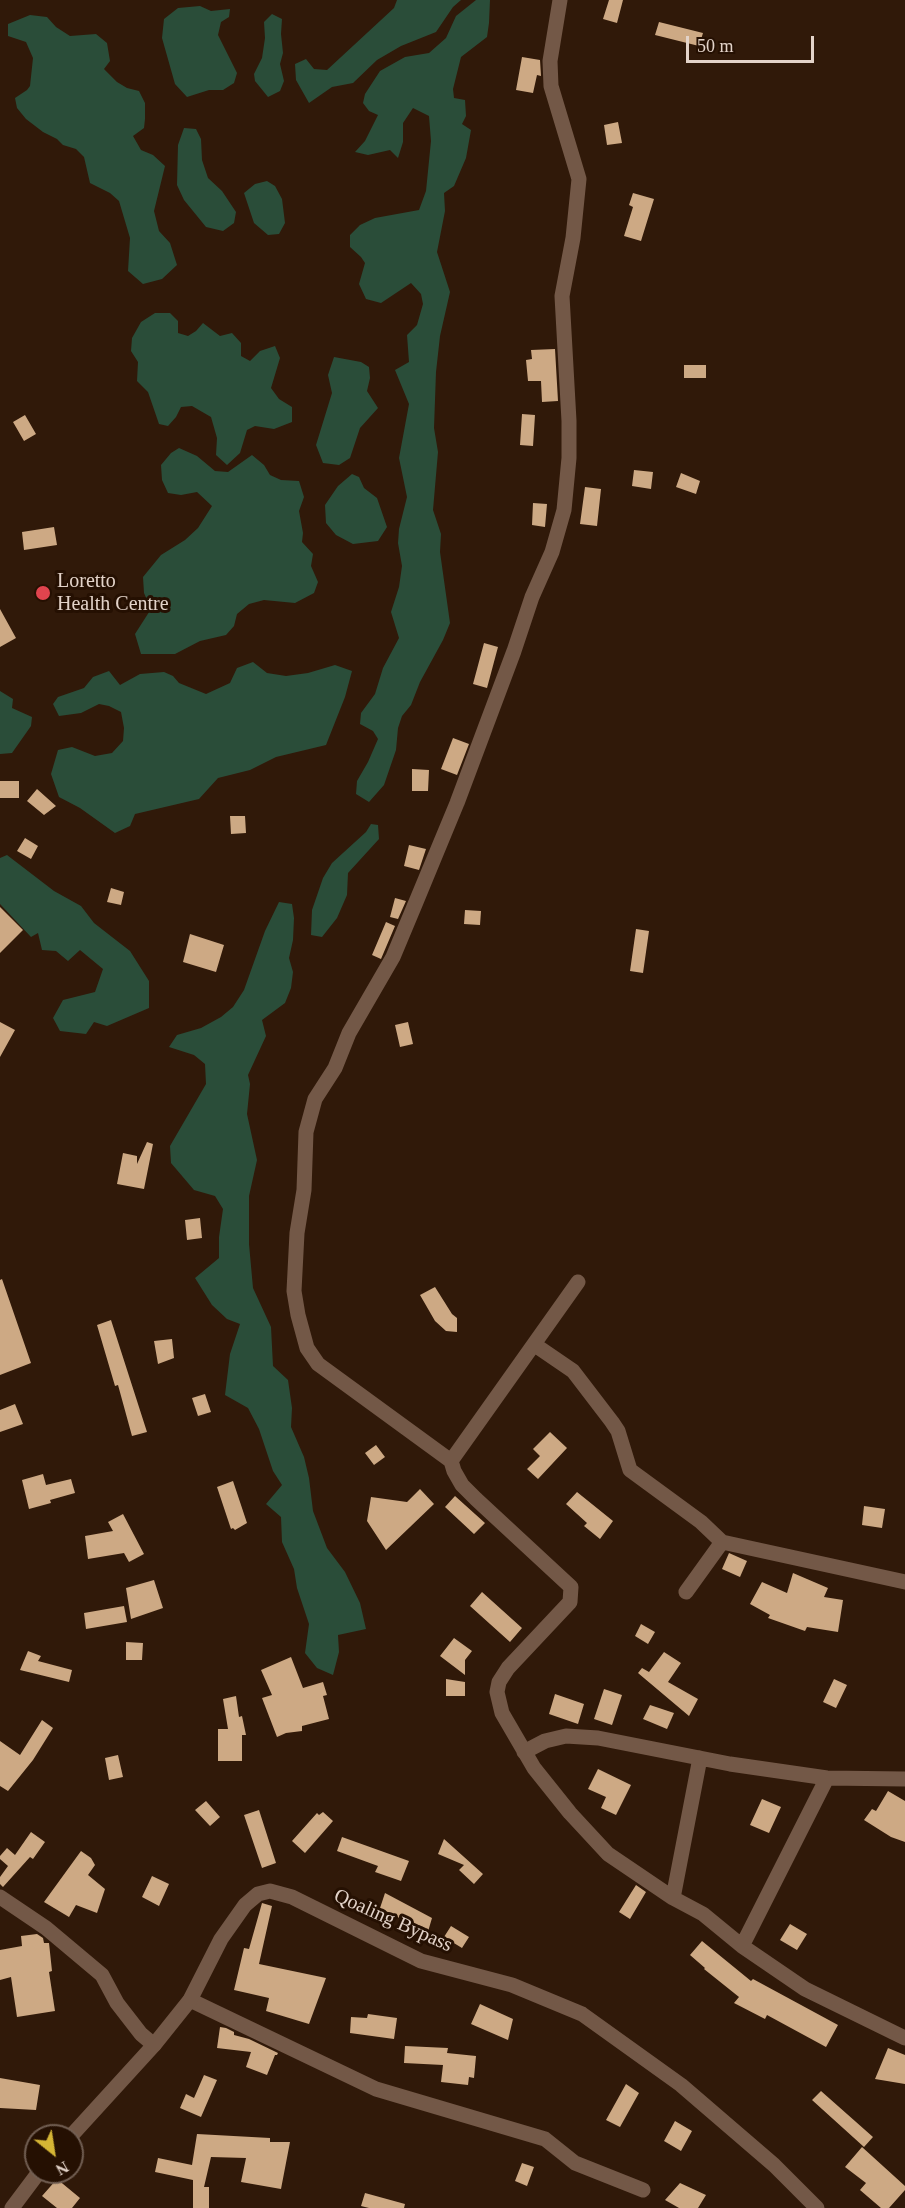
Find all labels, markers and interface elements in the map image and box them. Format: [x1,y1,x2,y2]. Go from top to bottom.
scale bar [689,24,816,62]
text: 50 m [697,36,734,56]
place label: Loretto Health Centre [57,570,169,617]
marker: Loretto Health Centre [34,584,52,602]
street label: Qoaling Bypass [330,1884,456,1958]
north arrow [24,2124,84,2184]
text: N [53,2158,72,2179]

